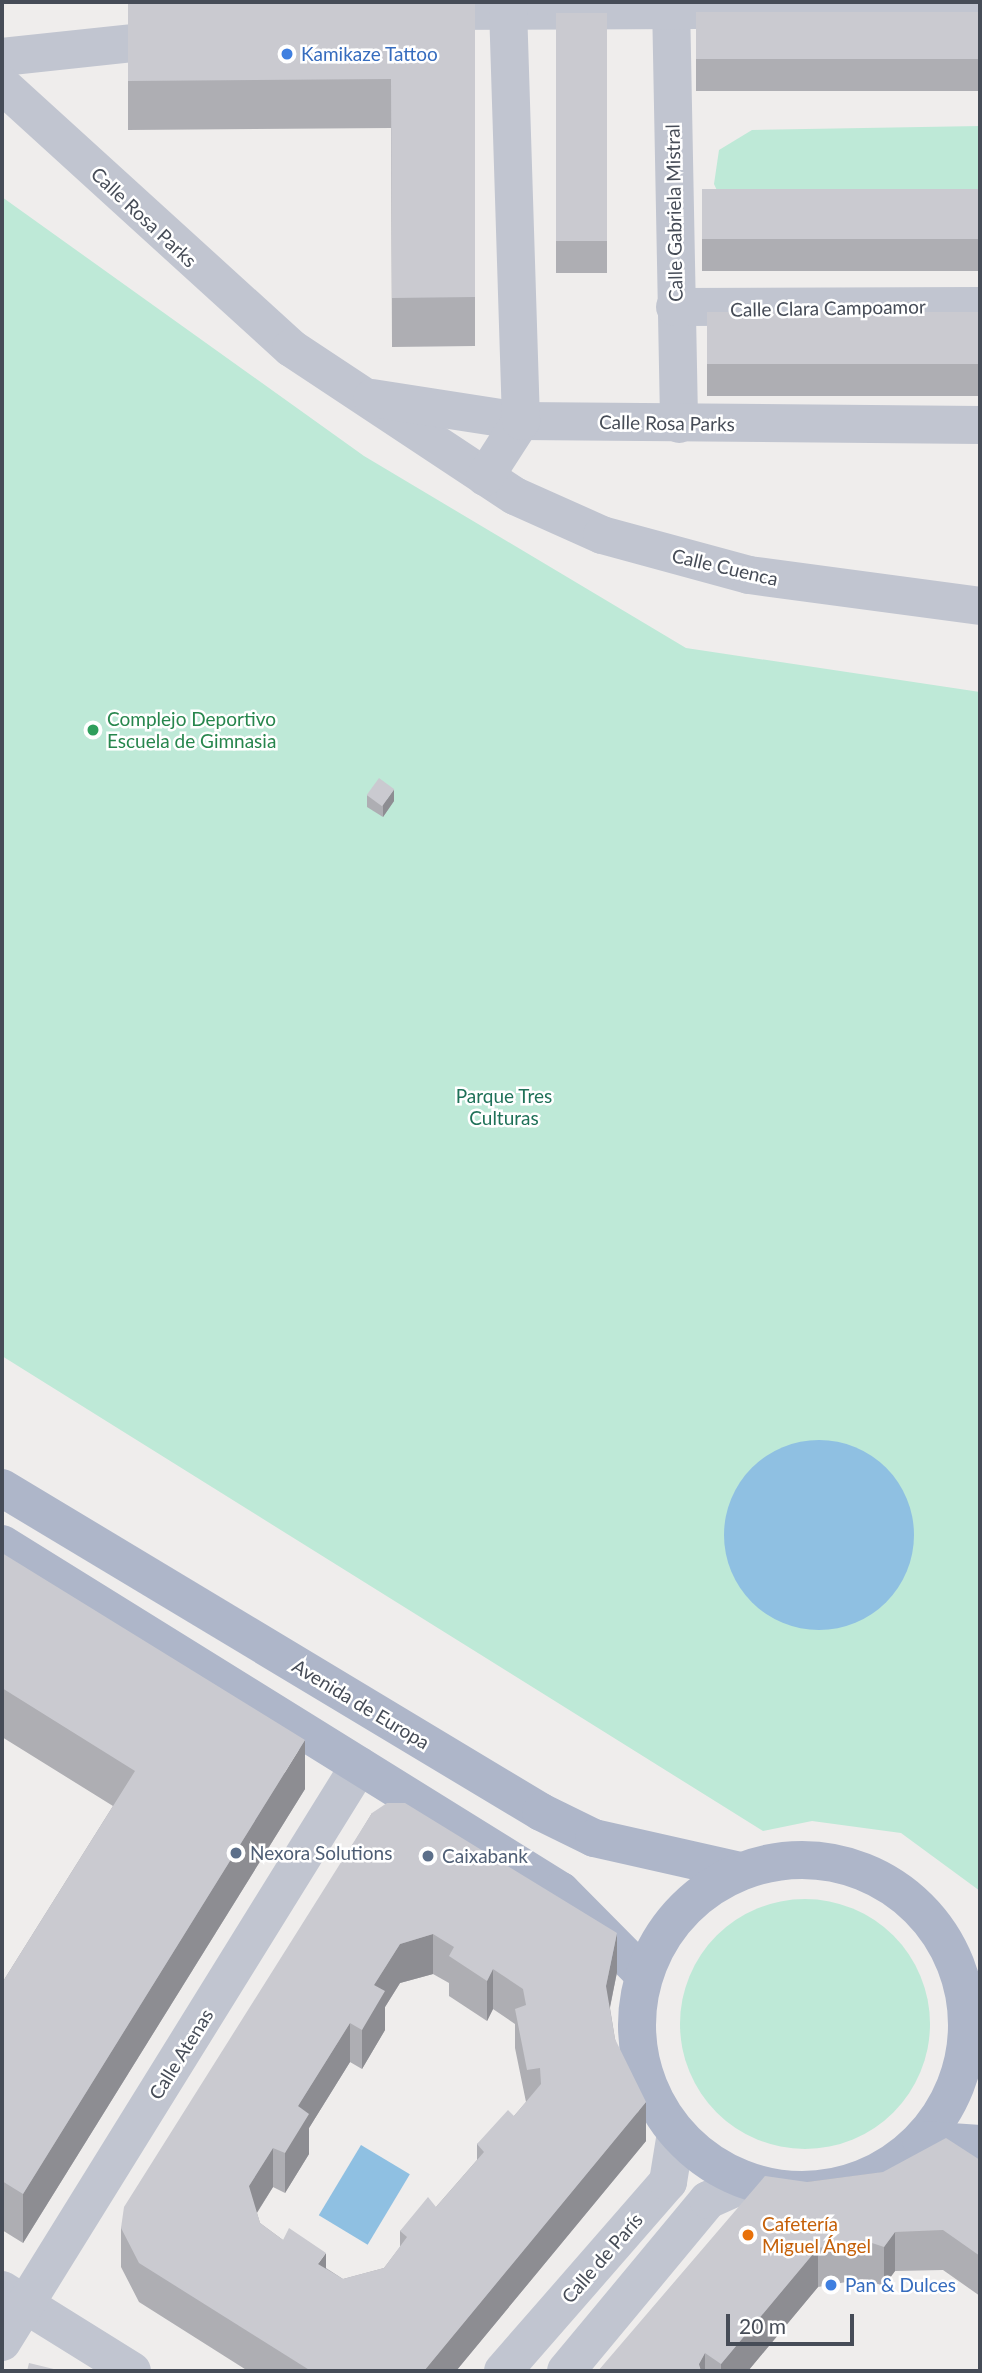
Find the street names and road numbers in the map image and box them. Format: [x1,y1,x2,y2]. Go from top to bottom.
street label: Calle Gabriela Mistral [661,124,687,302]
street label: Calle Rosa Parks [87,162,201,272]
street label: Calle Clara Campoamor [730,295,926,321]
street label: Calle Rosa Parks [599,410,735,436]
street label: Calle Cuenca [670,544,780,590]
street label: Avenida de Europa [288,1654,434,1754]
street label: Calle Atenas [144,2004,218,2104]
street label: Calle de París [557,2208,647,2308]

